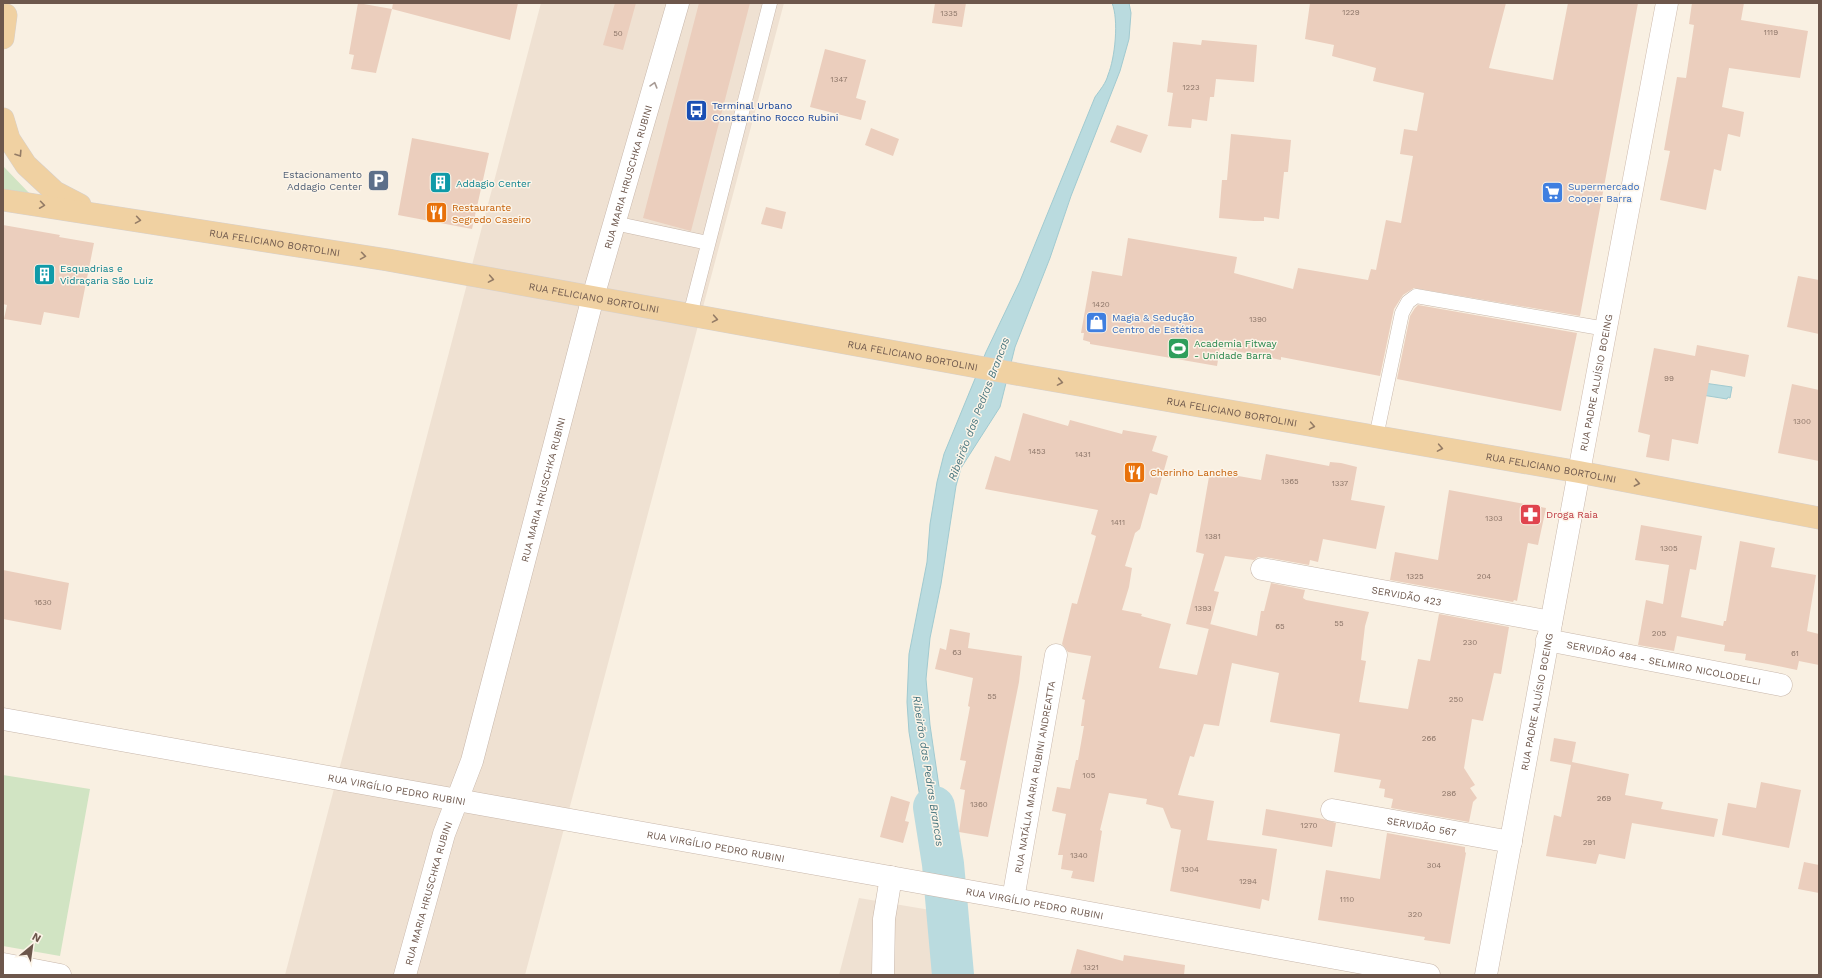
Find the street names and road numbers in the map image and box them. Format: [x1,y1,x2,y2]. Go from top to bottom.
street label: RUA MARIA HRUSCHKA RUBINI [602,104,654,250]
street label: RUA FELICIANO BORTOLINI [208,227,341,258]
street label: RUA FELICIANO BORTOLINI [528,280,660,315]
street label: RUA PADRE ALUÍSIO BOEING [1578,313,1614,452]
street label: RUA FELICIANO BORTOLINI [847,338,979,372]
street label: RUA FELICIANO BORTOLINI [1166,395,1298,428]
street label: RUA MARIA HRUSCHKA RUBINI [519,416,567,563]
street label: RUA FELICIANO BORTOLINI [1485,450,1617,485]
street label: SERVIDÃO 423 [1371,584,1443,607]
street label: RUA PADRE ALUÍSIO BOEING [1518,632,1555,771]
street label: SERVIDÃO 484 - SELMIRO NICOLODELLI [1566,638,1762,687]
street label: RUA NATÁLIA MARIA RUBINI ANDREATTA [1012,679,1057,874]
street label: RUA VIRGÍLIO PEDRO RUBINI [327,772,467,807]
street label: SERVIDÃO 567 [1386,814,1458,838]
street label: RUA MARIA HRUSCHKA RUBINI [402,820,454,966]
street label: RUA VIRGÍLIO PEDRO RUBINI [646,828,786,864]
street label: RUA VIRGÍLIO PEDRO RUBINI [965,885,1104,921]

